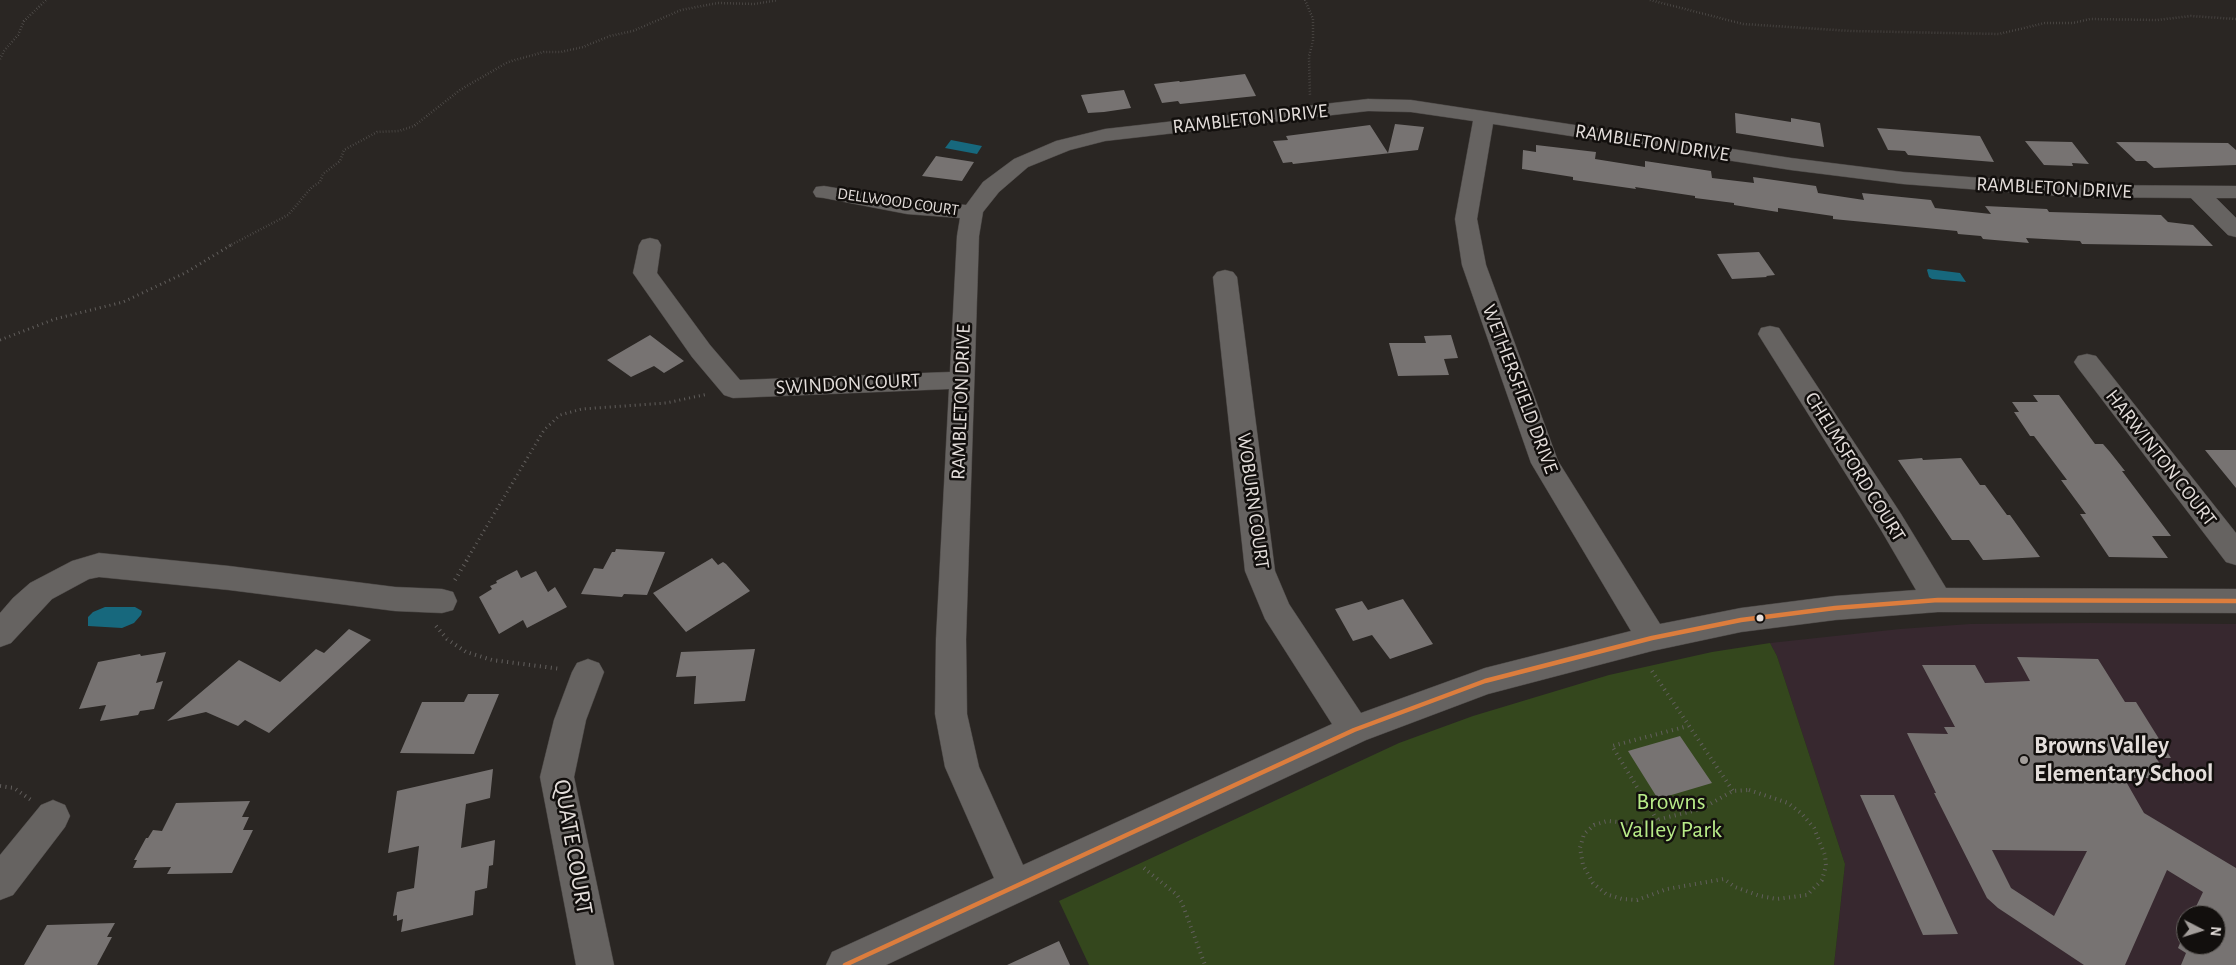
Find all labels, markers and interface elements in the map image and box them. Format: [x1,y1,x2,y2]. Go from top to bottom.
street label: RAMBLETON DRIVE [1171,99,1329,139]
street label: RAMBLETON DRIVE [1573,119,1731,167]
street label: RAMBLETON DRIVE [1976,172,2132,204]
street label: DELLWOOD COURT [836,184,960,220]
street label: WETHERSFIELD DRIVE [1477,301,1563,477]
street label: RAMBLETON DRIVE [946,324,976,480]
street label: SWINDON COURT [775,368,921,400]
street label: HARWINTON COURT [2100,385,2222,531]
street label: CHELMSFORD COURT [1799,388,1911,546]
street label: WOBURN COURT [1232,431,1274,571]
unlabelled marker [1755,613,1765,623]
place label: Browns Valley Elementary School [2034,732,2213,788]
marker: Browns Valley Elementary School [2018,754,2030,766]
street label: QUATE COURT [547,777,599,917]
park label: Browns Valley Park [1620,788,1722,844]
north arrow [2176,905,2226,955]
text: N [2208,926,2222,937]

